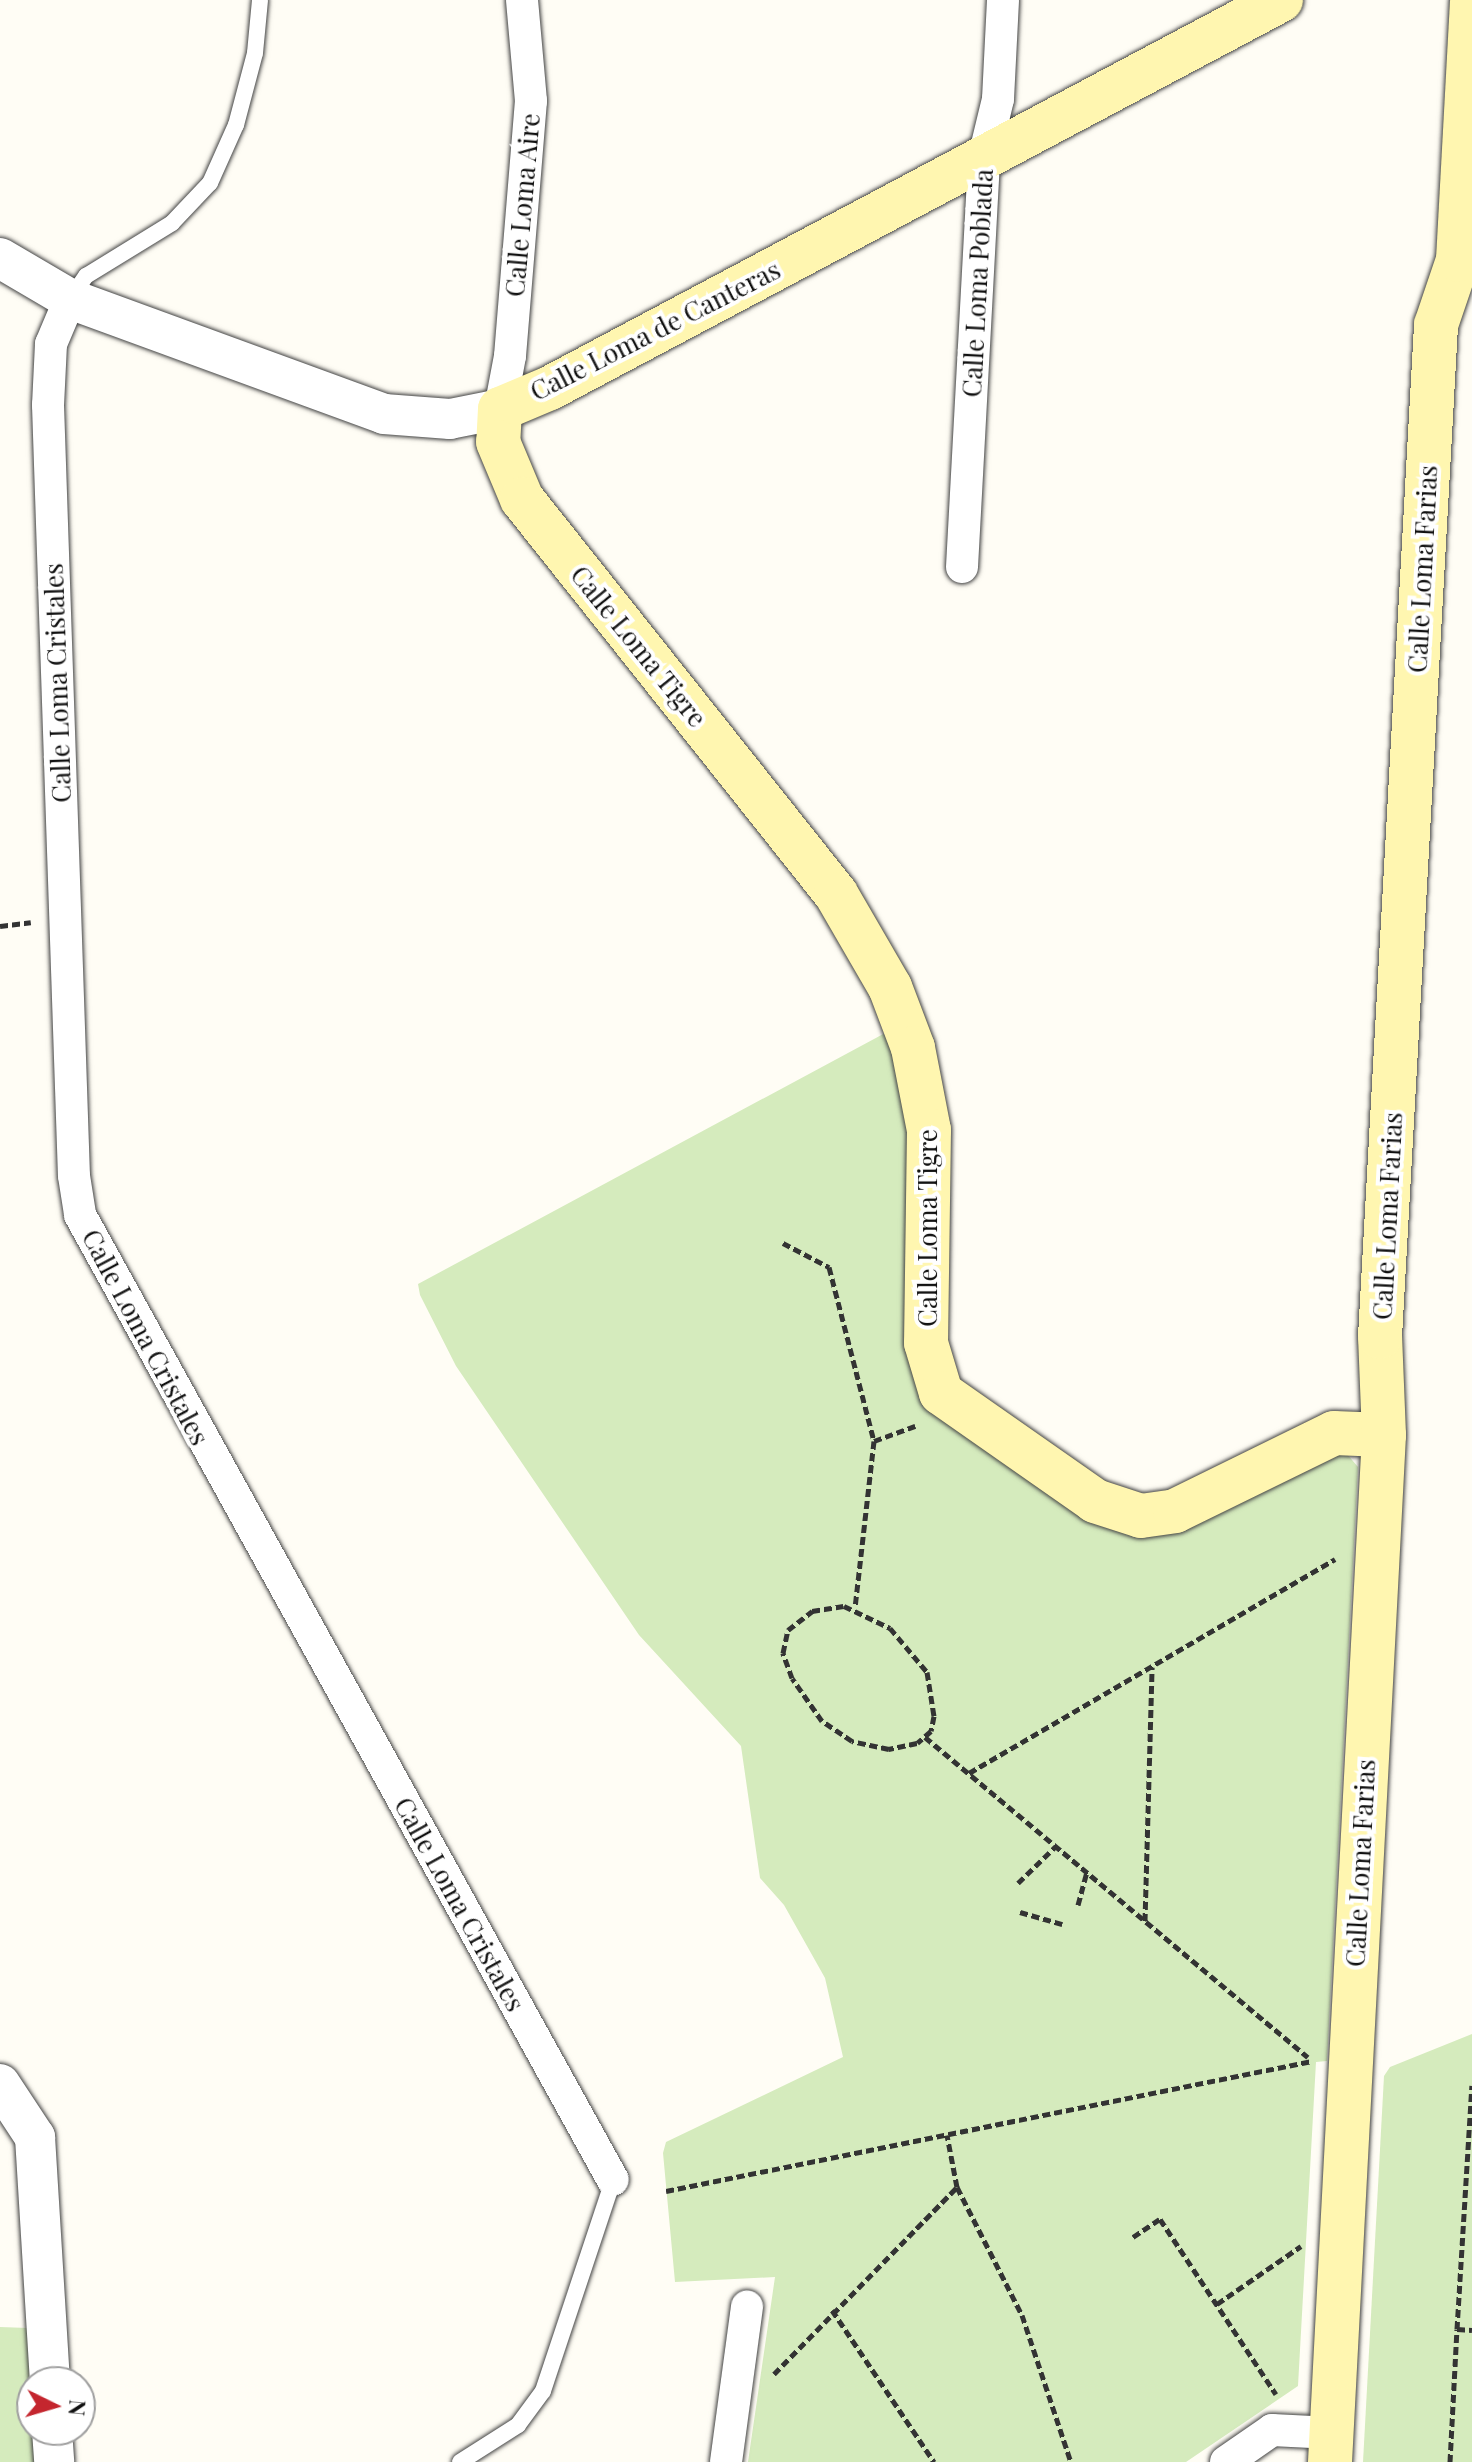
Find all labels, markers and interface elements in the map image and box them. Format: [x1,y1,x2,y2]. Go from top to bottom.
street label: Calle Loma Aire [498,111,546,299]
street label: Calle Loma Poblada [955,168,999,398]
street label: Calle Loma de Canteras [525,253,785,407]
street label: Calle Loma Farias [1401,464,1443,674]
street label: Calle Loma Tigre [564,559,714,733]
street label: Calle Loma Cristales [37,563,77,803]
street label: Calle Loma Farias [1366,1111,1408,1321]
street label: Calle Loma Tigre [911,1129,943,1327]
street label: Calle Loma Cristales [76,1224,216,1450]
street label: Calle Loma Farias [1339,1758,1381,1968]
street label: Calle Loma Cristales [388,1792,532,2016]
north arrow [16,2366,96,2446]
text: N [62,2399,94,2417]

